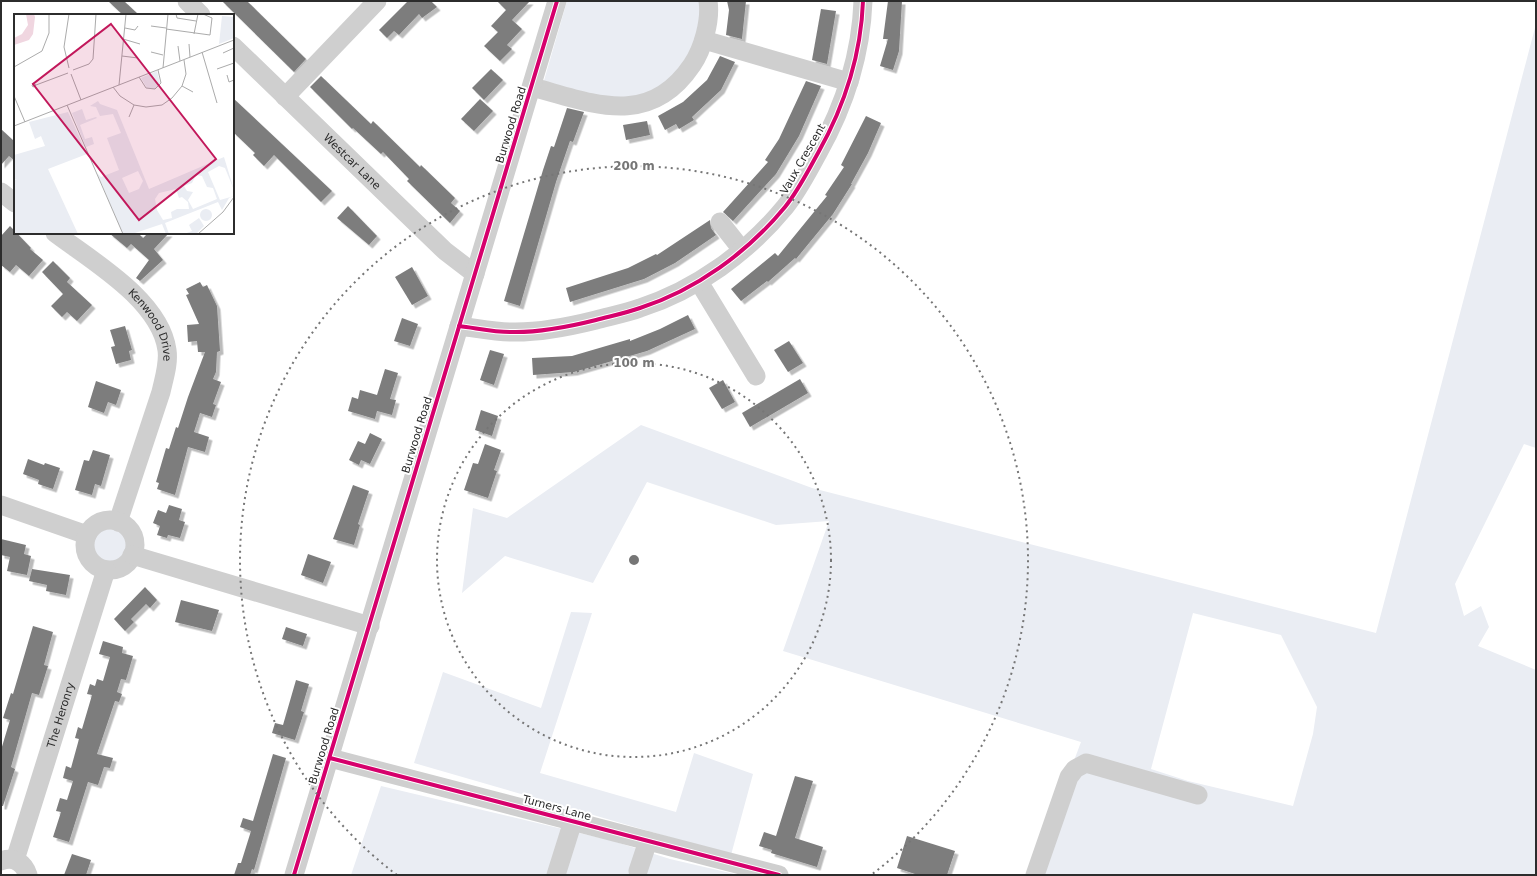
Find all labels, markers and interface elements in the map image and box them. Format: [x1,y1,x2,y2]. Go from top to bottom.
inset map [14,14,234,234]
street label: Burwood Road [493,85,529,165]
street label: Vaux Crescent [778,121,829,196]
street label: Westcar Lane [321,131,384,192]
text: 200 m [613,159,655,173]
street label: Kenwood Drive [126,286,174,362]
text: 100 m [613,356,655,370]
street label: Burwood Road [399,395,435,475]
centre of rings [627,553,641,567]
street label: The Heronry [44,680,77,750]
street label: Burwood Road [306,706,342,786]
street label: Turners Lane [520,792,593,823]

